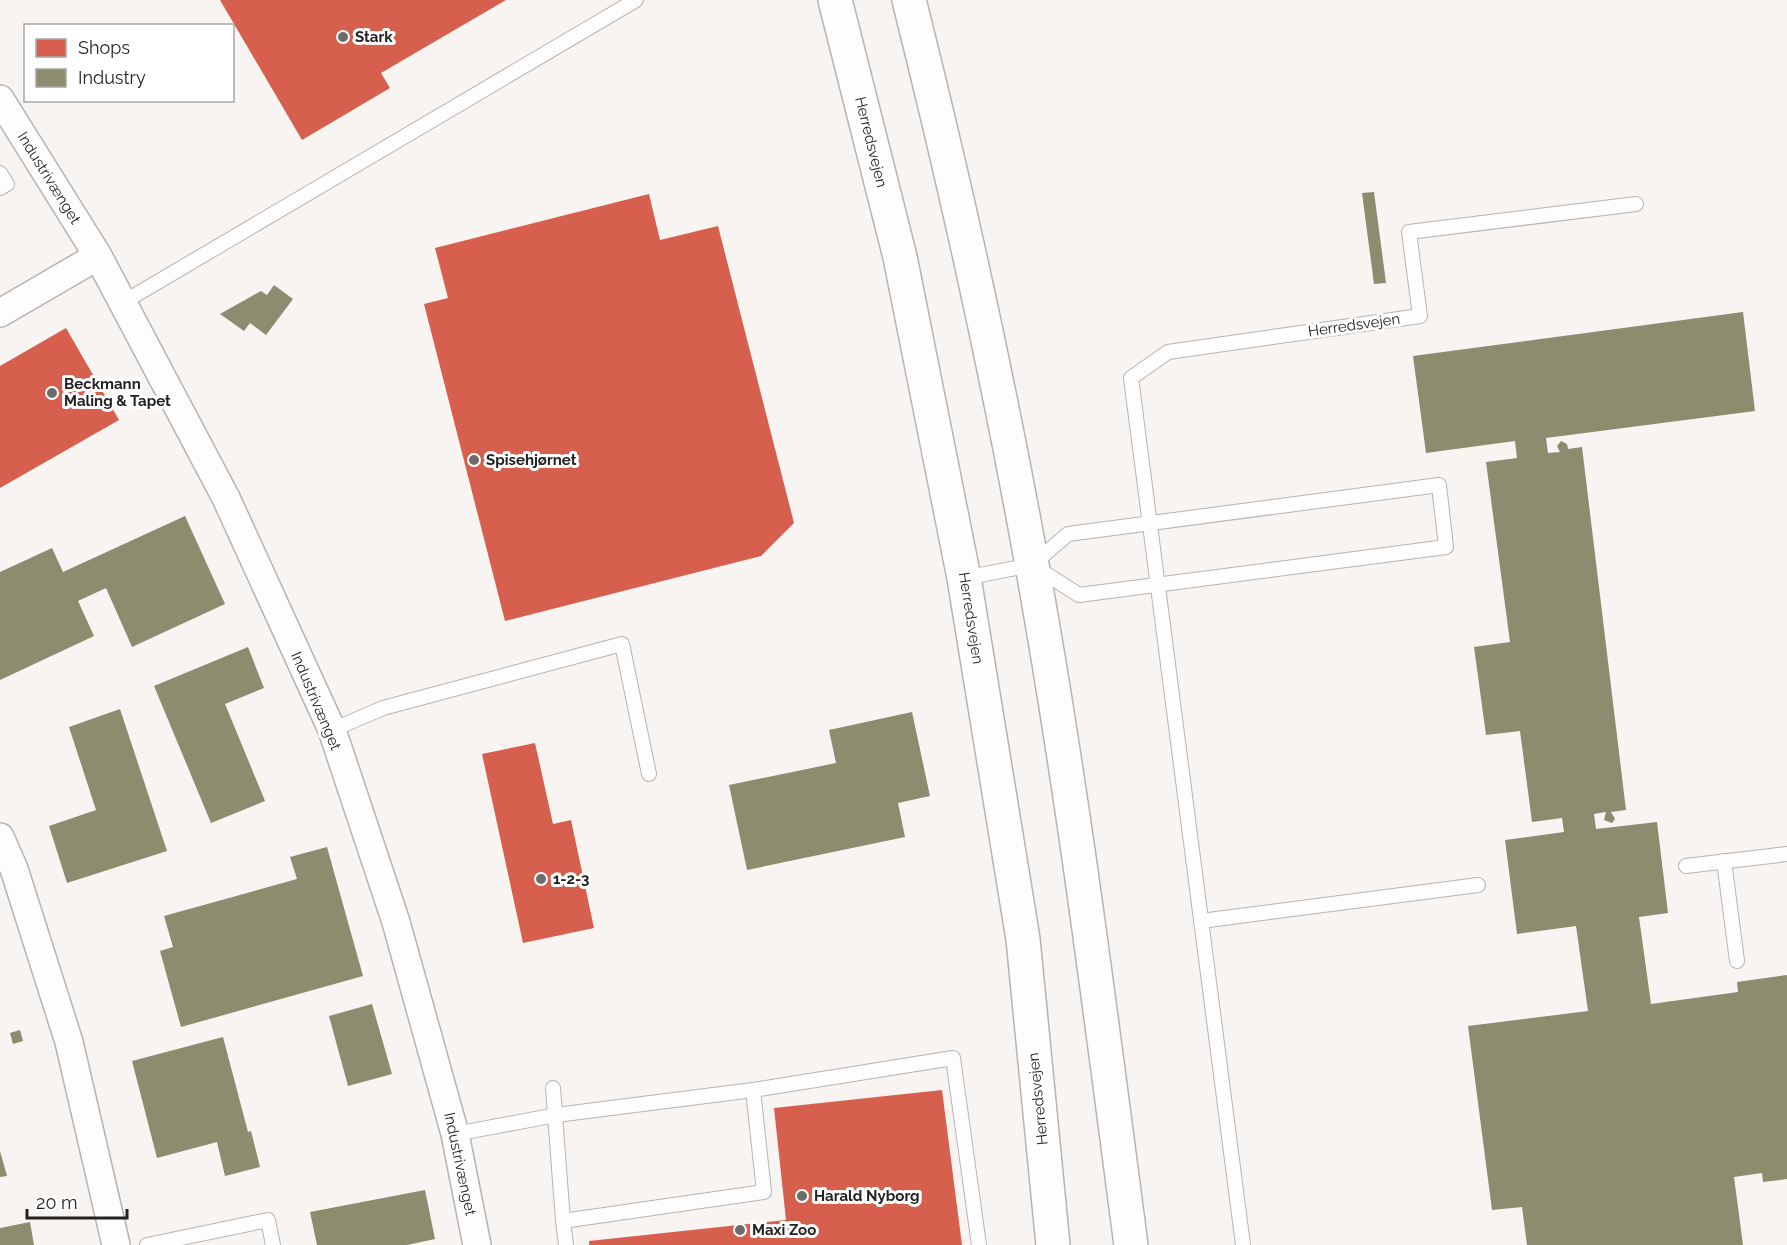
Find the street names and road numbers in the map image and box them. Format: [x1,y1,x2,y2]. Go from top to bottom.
street label: Herredsvejen [851,95,891,189]
street label: Industrivænget [14,129,84,227]
street label: Herredsvejen [1307,310,1401,340]
street label: Herredsvejen [955,571,987,665]
street label: Industrivænget [287,649,345,753]
street label: Herredsvejen [1024,1052,1052,1146]
street label: Industrivænget [440,1111,480,1217]

